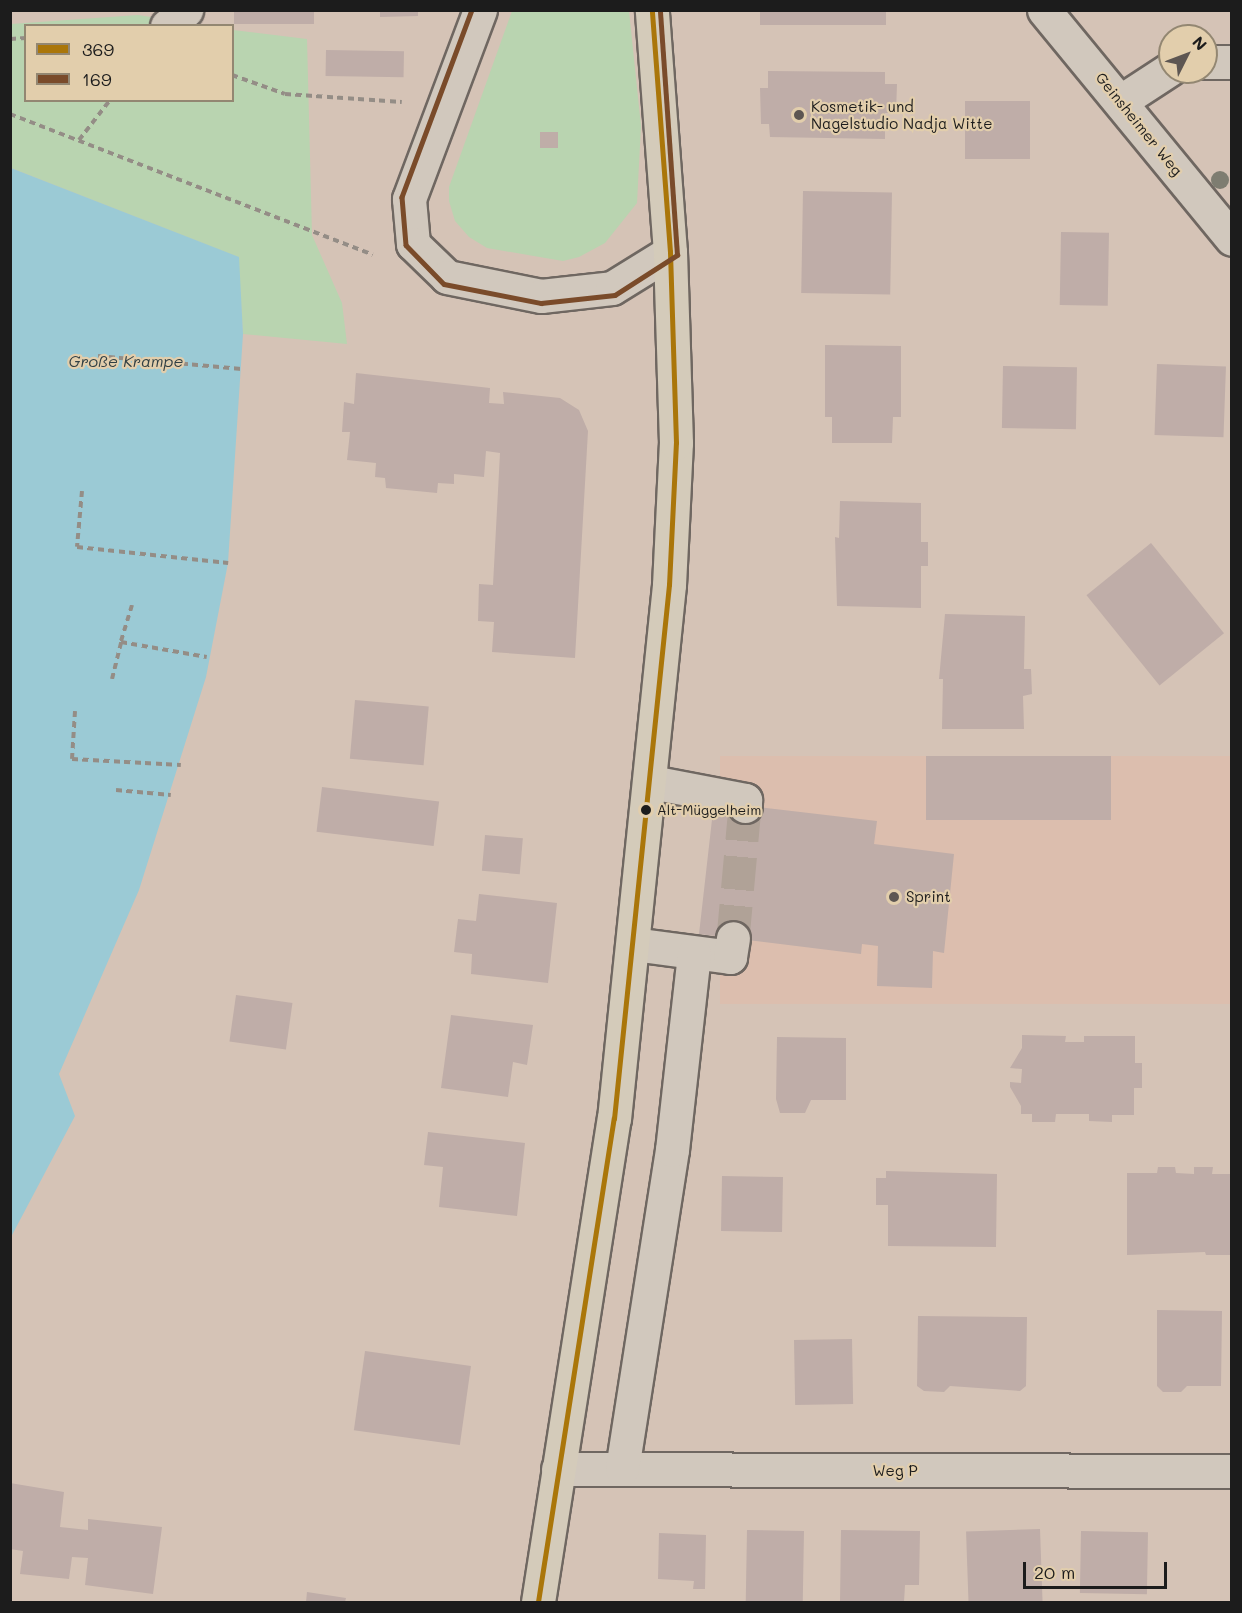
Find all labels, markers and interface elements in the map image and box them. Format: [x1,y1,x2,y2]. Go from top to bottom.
legend [24,24,234,102]
north arrow [1158,24,1218,84]
text: N [1188,31,1212,55]
text: 369 [82,37,114,61]
text: 169 [82,67,112,91]
street label: Geinsheimer Weg [1092,69,1186,179]
place label: Kosmetik- und Nagelstudio Nadja Witte [811,97,992,132]
marker: Kosmetik- und Nagelstudio Nadja Witte [792,108,806,122]
water label: Große Krampe [69,351,183,371]
place label: Alt-Müggelheim [657,802,762,818]
marker: Alt-Müggelheim [640,804,652,816]
place label: Sprint [906,888,951,906]
marker: Sprint [887,890,901,904]
street label: Weg P [872,1462,918,1480]
scale bar [1026,1550,1170,1588]
text: 20 m [1034,1560,1075,1584]

